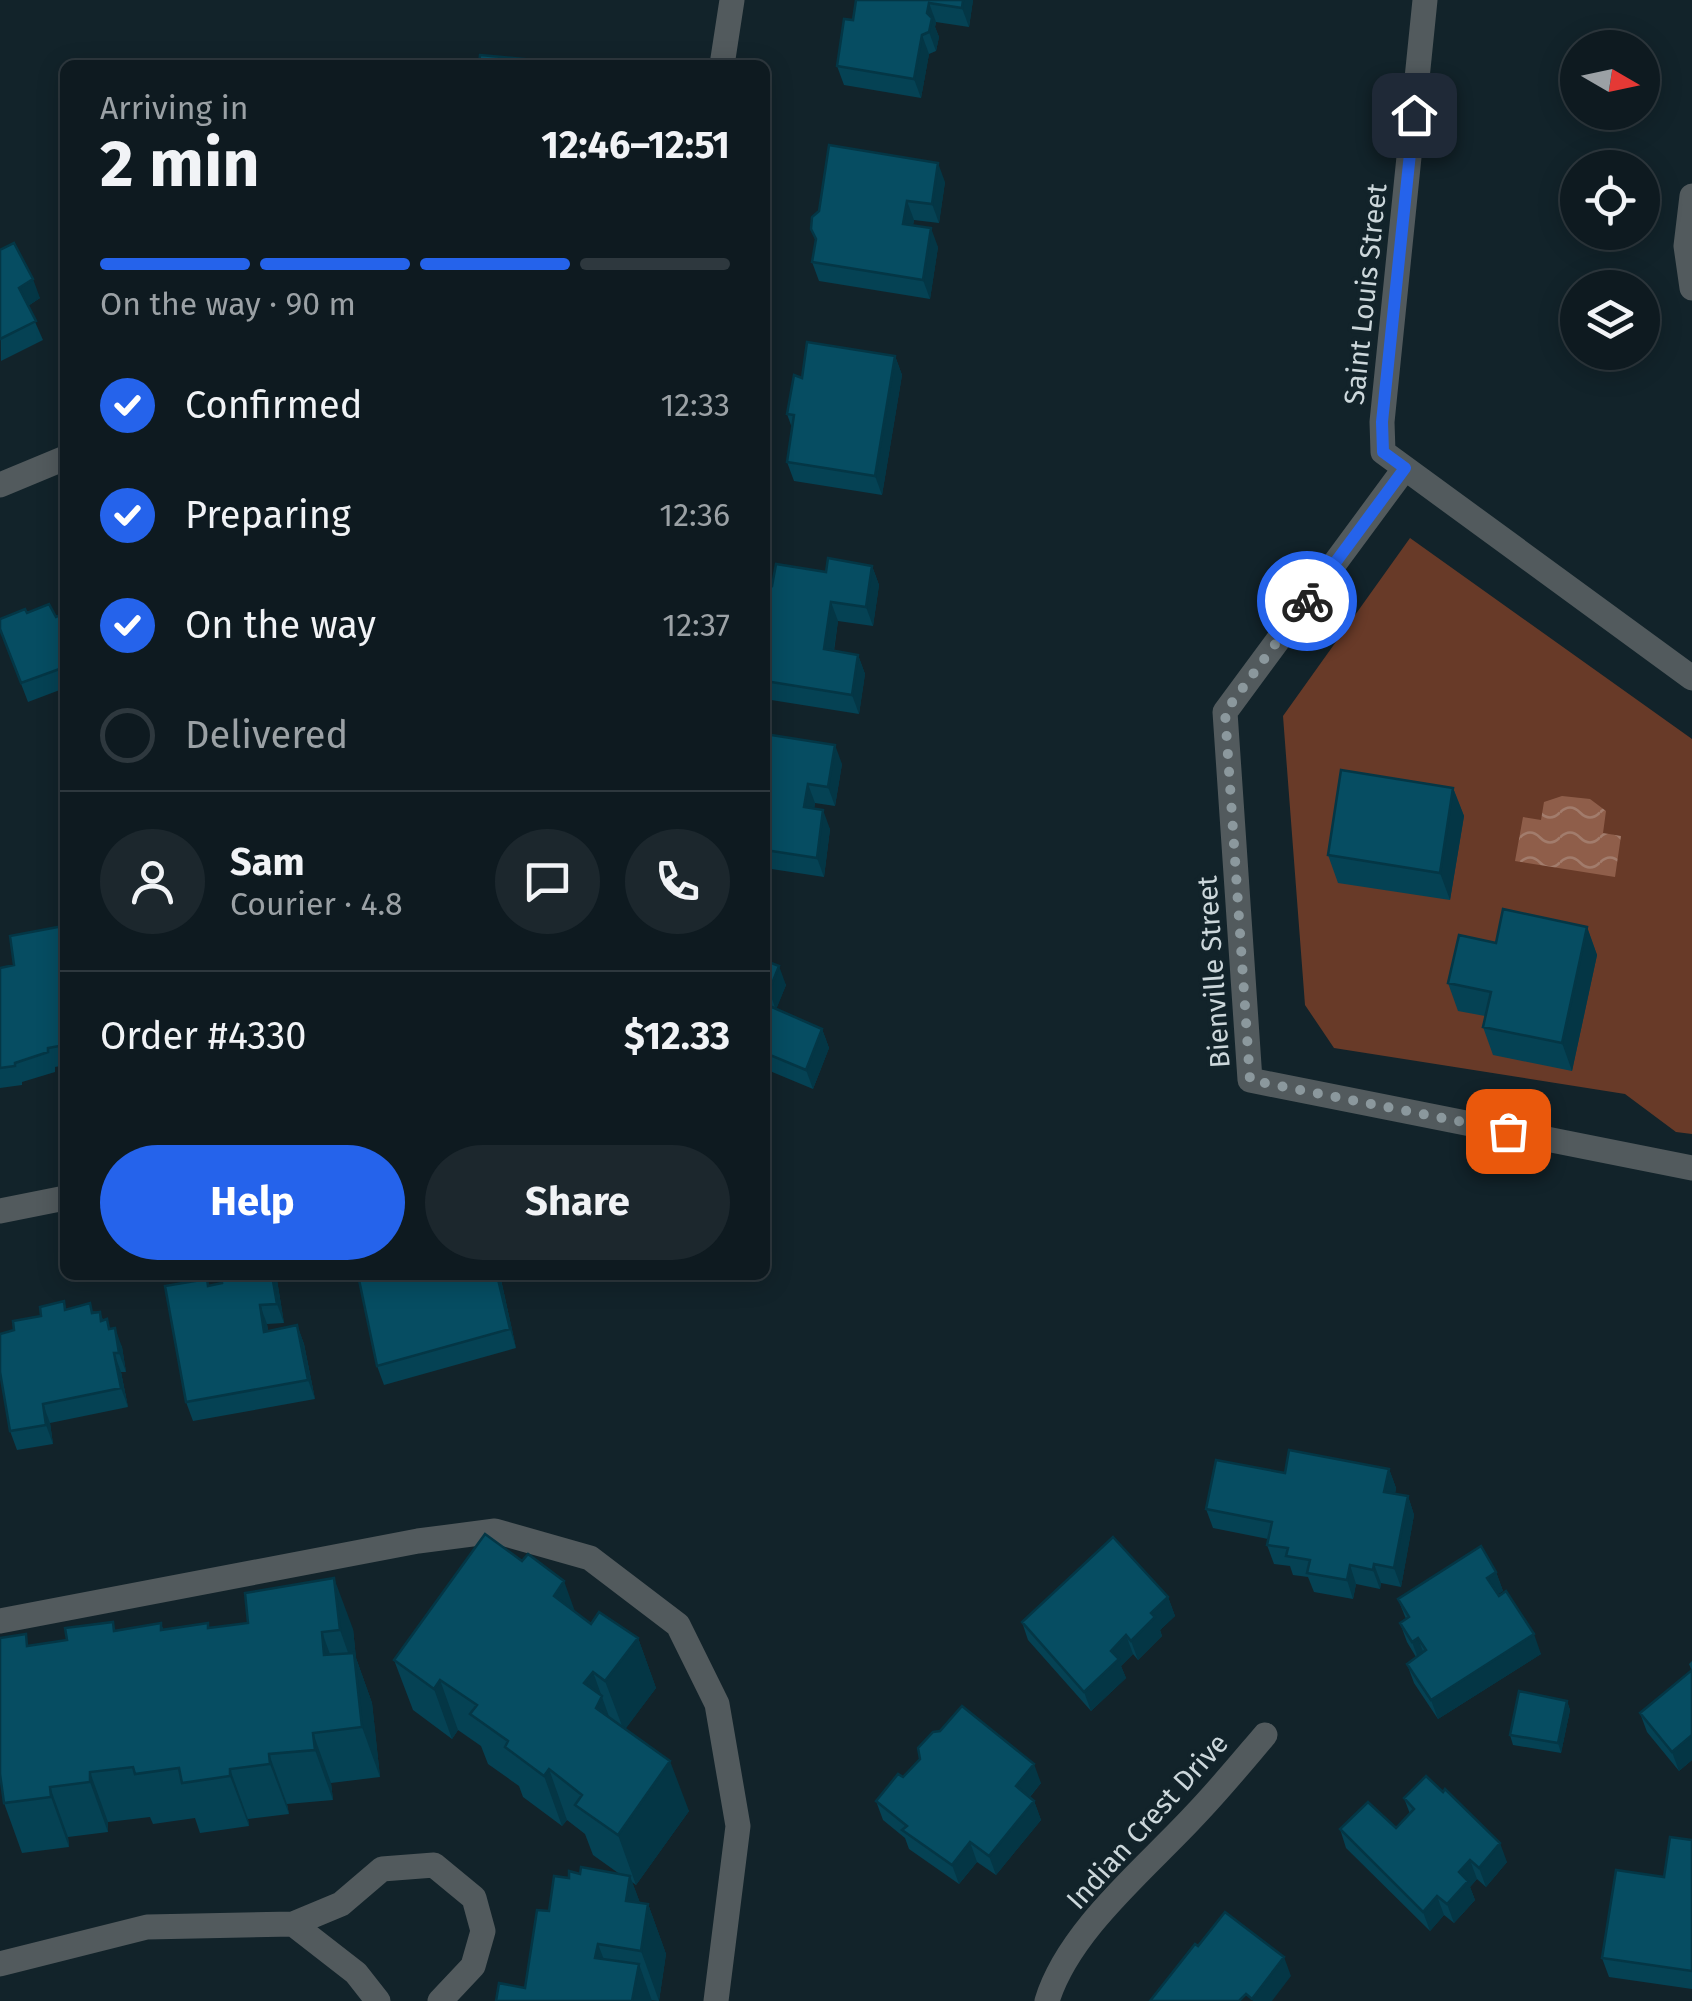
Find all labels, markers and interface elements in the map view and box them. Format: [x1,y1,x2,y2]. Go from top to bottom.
north arrow [1560,30,1660,130]
map controls [1560,30,1660,370]
pin [1372,73,1457,158]
icon: home [1387,88,1442,143]
text: Arriving in [100,89,248,127]
text: 12:46–12:51 [541,122,730,168]
text: 2 min [100,125,260,203]
button: locate [1560,150,1660,250]
street label: Saint Louis Street [1337,181,1394,406]
button: layers [1560,270,1660,370]
text: On the way · 90 m [100,285,356,323]
icon: check [100,378,155,433]
text: Confirmed [185,382,363,428]
text: 12:33 [660,386,730,424]
icon: check [100,488,155,543]
text: Preparing [185,492,351,538]
text: 12:36 [659,496,730,534]
courier [1257,551,1357,651]
icon: bike [1280,574,1335,629]
icon: check [100,598,155,653]
text: On the way [185,602,376,648]
text: 12:37 [662,606,730,644]
text: Delivered [185,712,348,758]
button: person [100,829,205,934]
button: chat [495,829,600,934]
button: phone [625,829,730,934]
text: Sam [230,839,305,885]
street label: Bienville Street [1190,874,1237,1069]
text: Courier · 4.8 [230,885,403,923]
text: Order #4330 [100,1013,306,1059]
text: $12.33 [624,1013,730,1059]
pin [1466,1089,1551,1174]
icon: bag [1481,1104,1536,1159]
button: Help [100,1145,405,1260]
button: Share [425,1145,730,1260]
street label: Indian Crest Drive [1060,1727,1235,1916]

